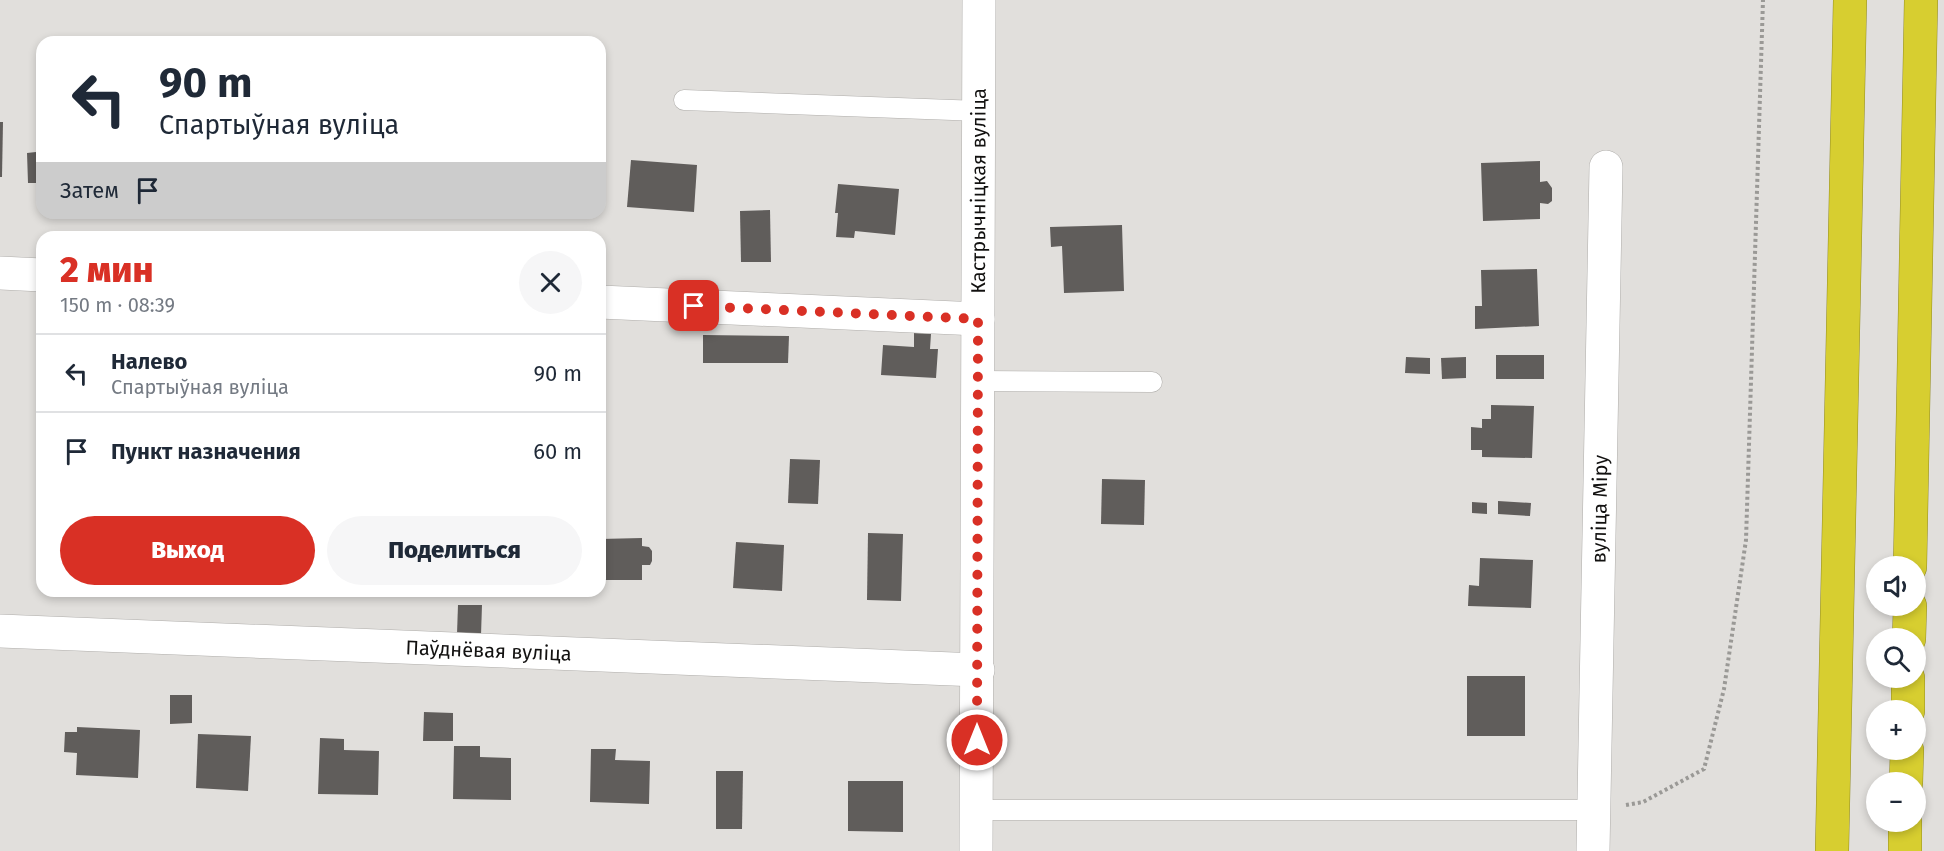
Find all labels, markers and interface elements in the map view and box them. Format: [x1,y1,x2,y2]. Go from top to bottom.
text: 90 m [159,58,253,108]
icon: left [60,60,138,138]
street label: Кастрычніцкая вуліца [966,88,991,294]
text: Спартыўная вуліца [159,109,399,141]
icon: arrive [131,174,164,207]
text: Затем [60,177,119,204]
text: 2 мин [60,248,153,292]
button: close [519,251,582,314]
pin [668,280,719,331]
icon: arrive [677,289,710,322]
text: 150 m · 08:39 [60,293,175,317]
text: Налево [111,348,187,375]
icon: left [60,357,93,390]
text: 90 m [533,360,582,387]
text: Спартыўная вуліца [111,375,289,399]
icon: arrive [60,435,93,468]
text: Пункт назначения [111,438,301,465]
text: 60 m [533,438,582,465]
street label: вуліца Міру [1586,454,1613,564]
button: Выход [60,516,315,585]
button: Поделиться [327,516,582,585]
map controls [1866,556,1926,832]
button: sound [1866,556,1926,616]
button: search [1866,628,1926,688]
street label: Паўднёвая вуліца [405,635,572,666]
button: + [1866,700,1926,760]
position arrow [945,708,1009,772]
button: − [1866,772,1926,832]

